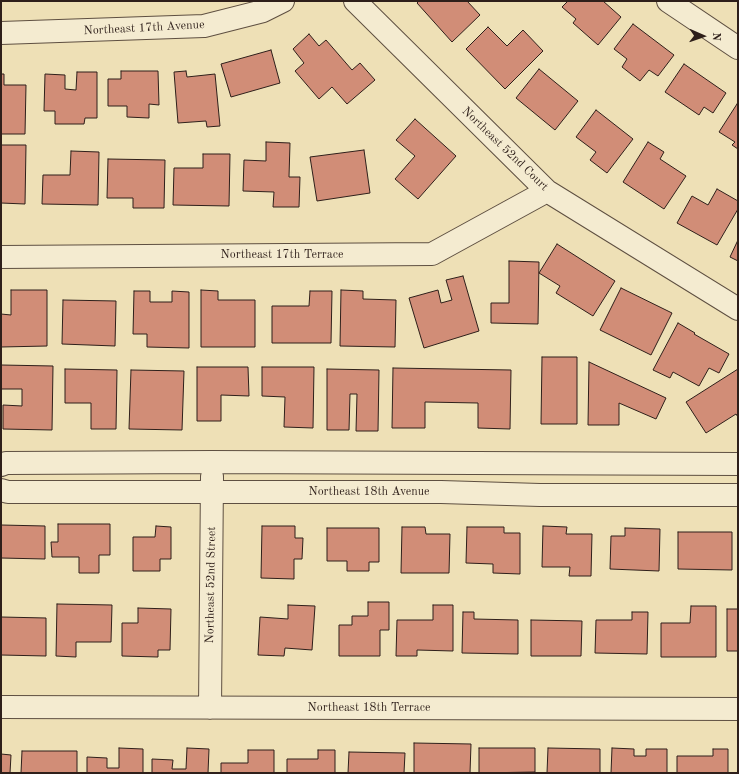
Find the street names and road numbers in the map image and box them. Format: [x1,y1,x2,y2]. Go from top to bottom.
street label: Northeast 17th Avenue [83,18,205,38]
street label: Northeast 52nd Court [459,104,551,194]
street label: Northeast 17th Terrace [221,248,343,262]
street label: Northeast 18th Avenue [308,485,430,499]
street label: Northeast 52nd Street [203,526,219,644]
street label: Northeast 18th Terrace [308,701,430,715]

